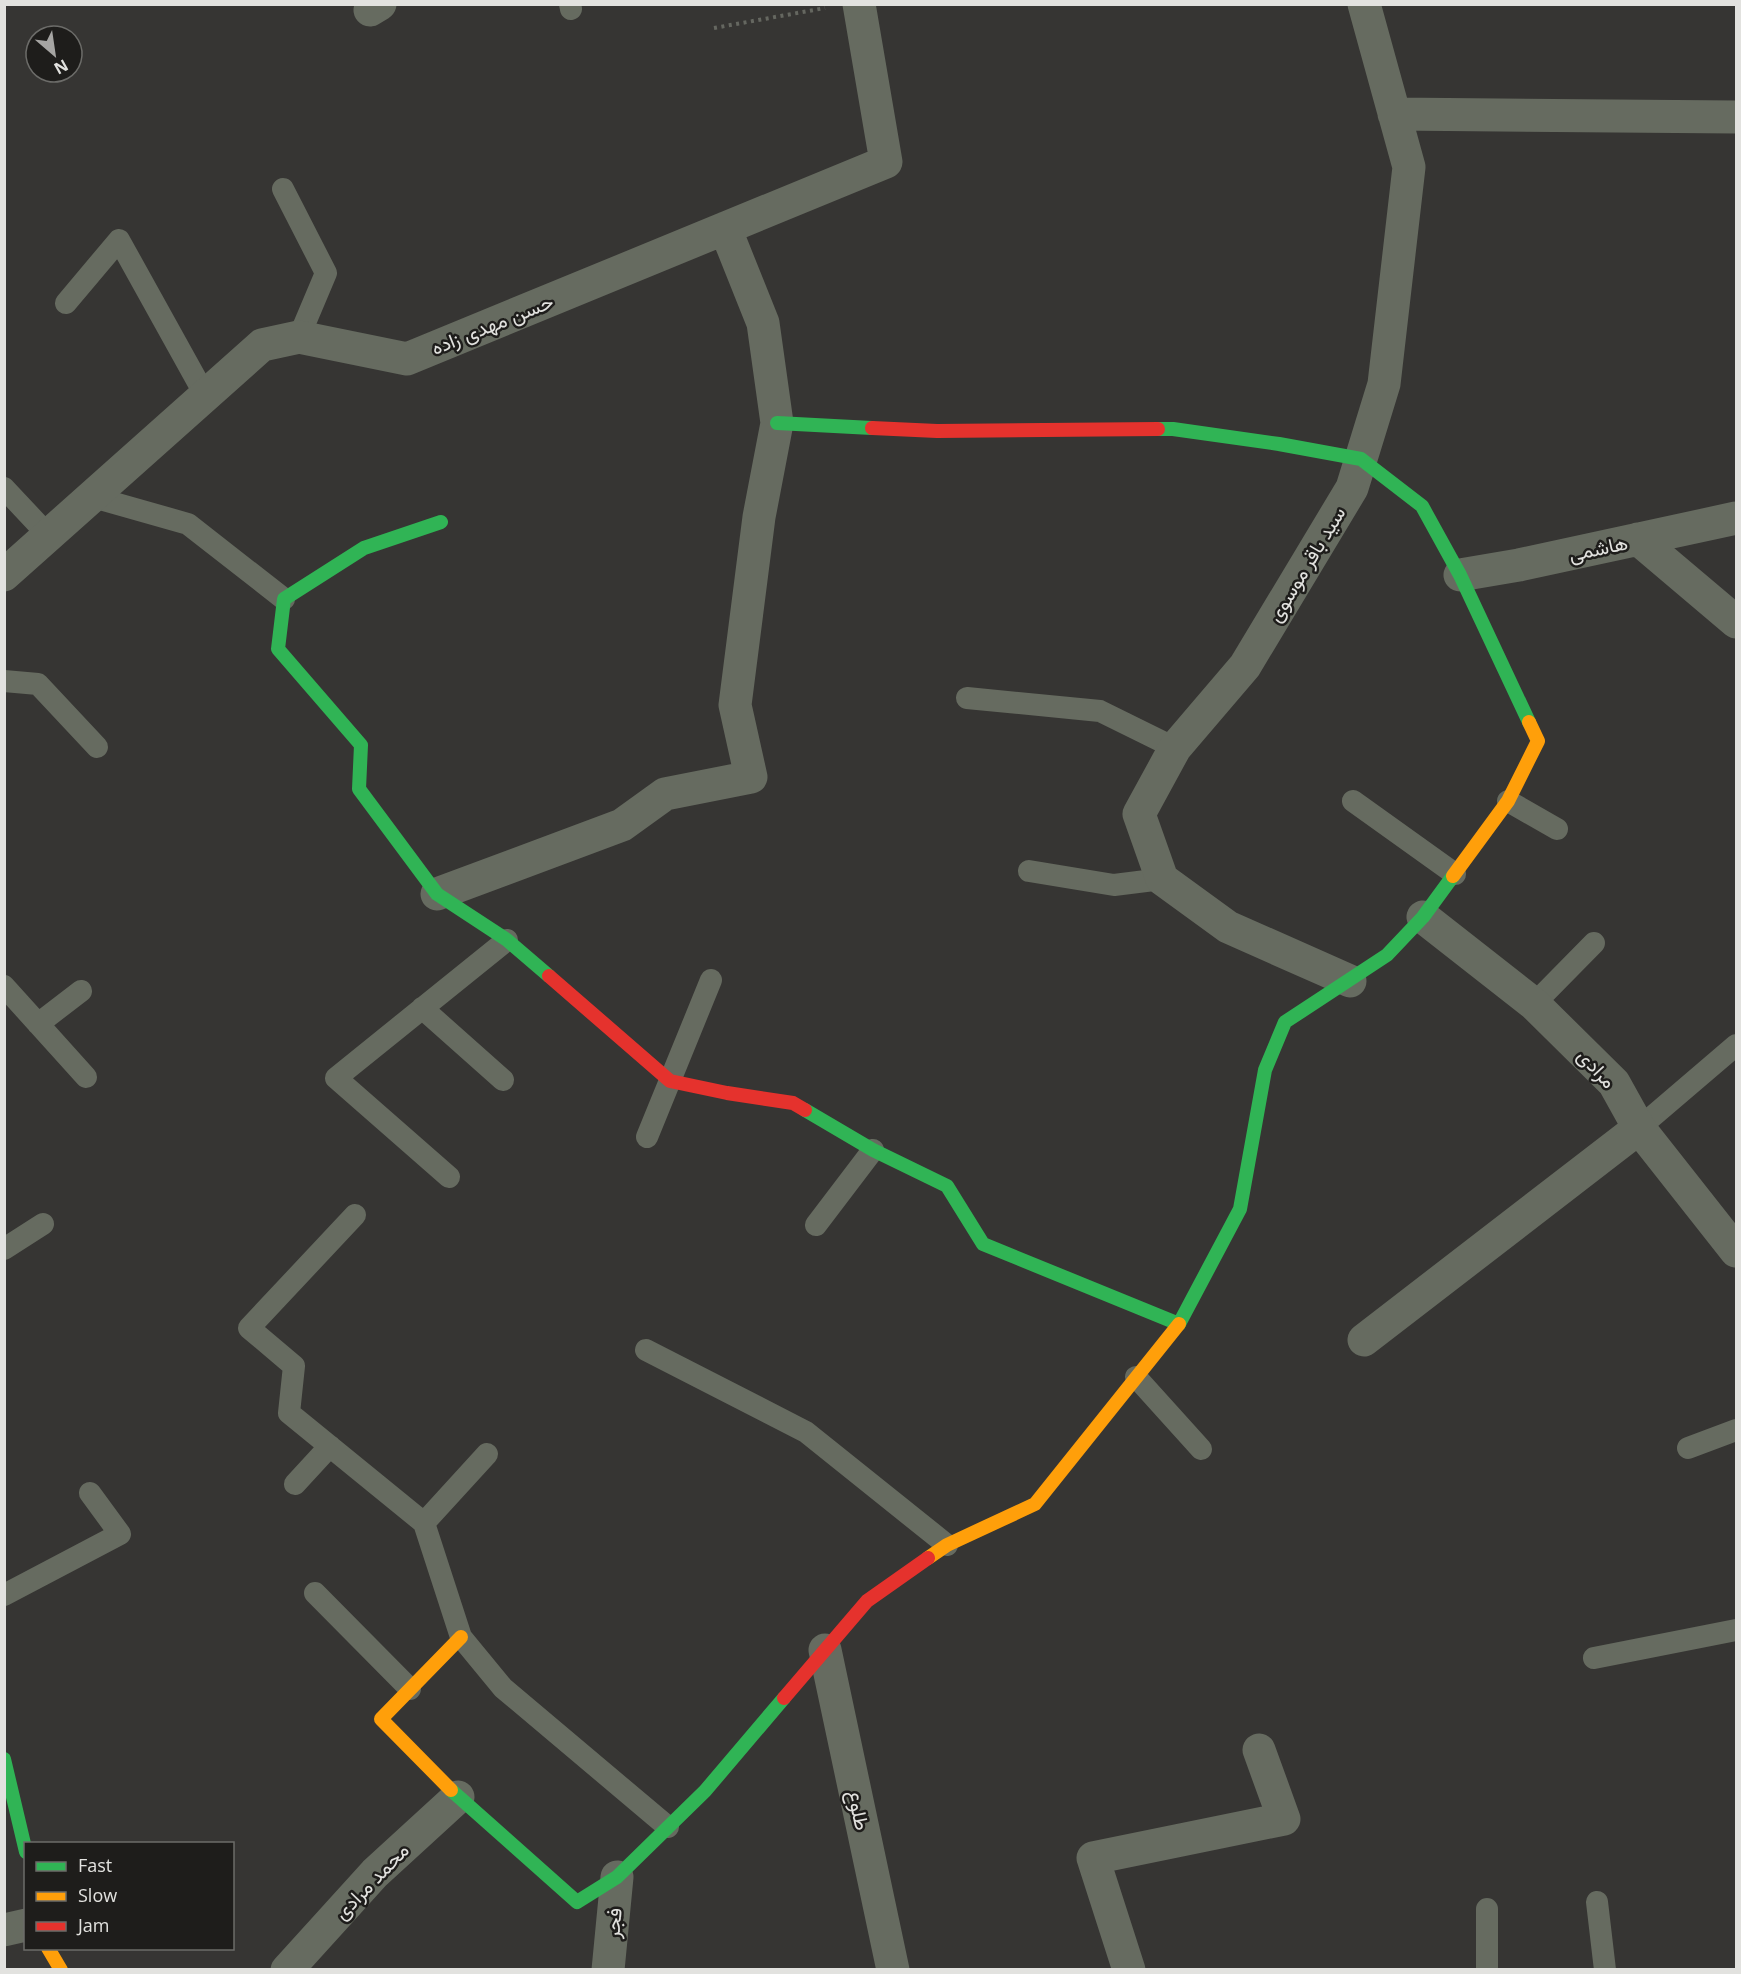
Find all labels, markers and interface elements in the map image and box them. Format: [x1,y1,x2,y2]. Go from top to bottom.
north arrow [24,24,84,84]
text: N [50,54,72,80]
street label: حسن مهدی زاده [427,287,557,361]
street label: سید باقر موسوی [1261,501,1351,627]
street label: هاشمی [1566,529,1630,567]
street label: مرادی [1572,1042,1622,1094]
street label: طلوع [841,1787,876,1833]
street label: محمد مرادی [328,1837,414,1925]
legend [24,1842,234,1950]
text: Fast [78,1853,112,1877]
text: Slow [78,1883,117,1907]
street label: فجر [598,1907,628,1940]
text: Jam [76,1913,110,1937]

